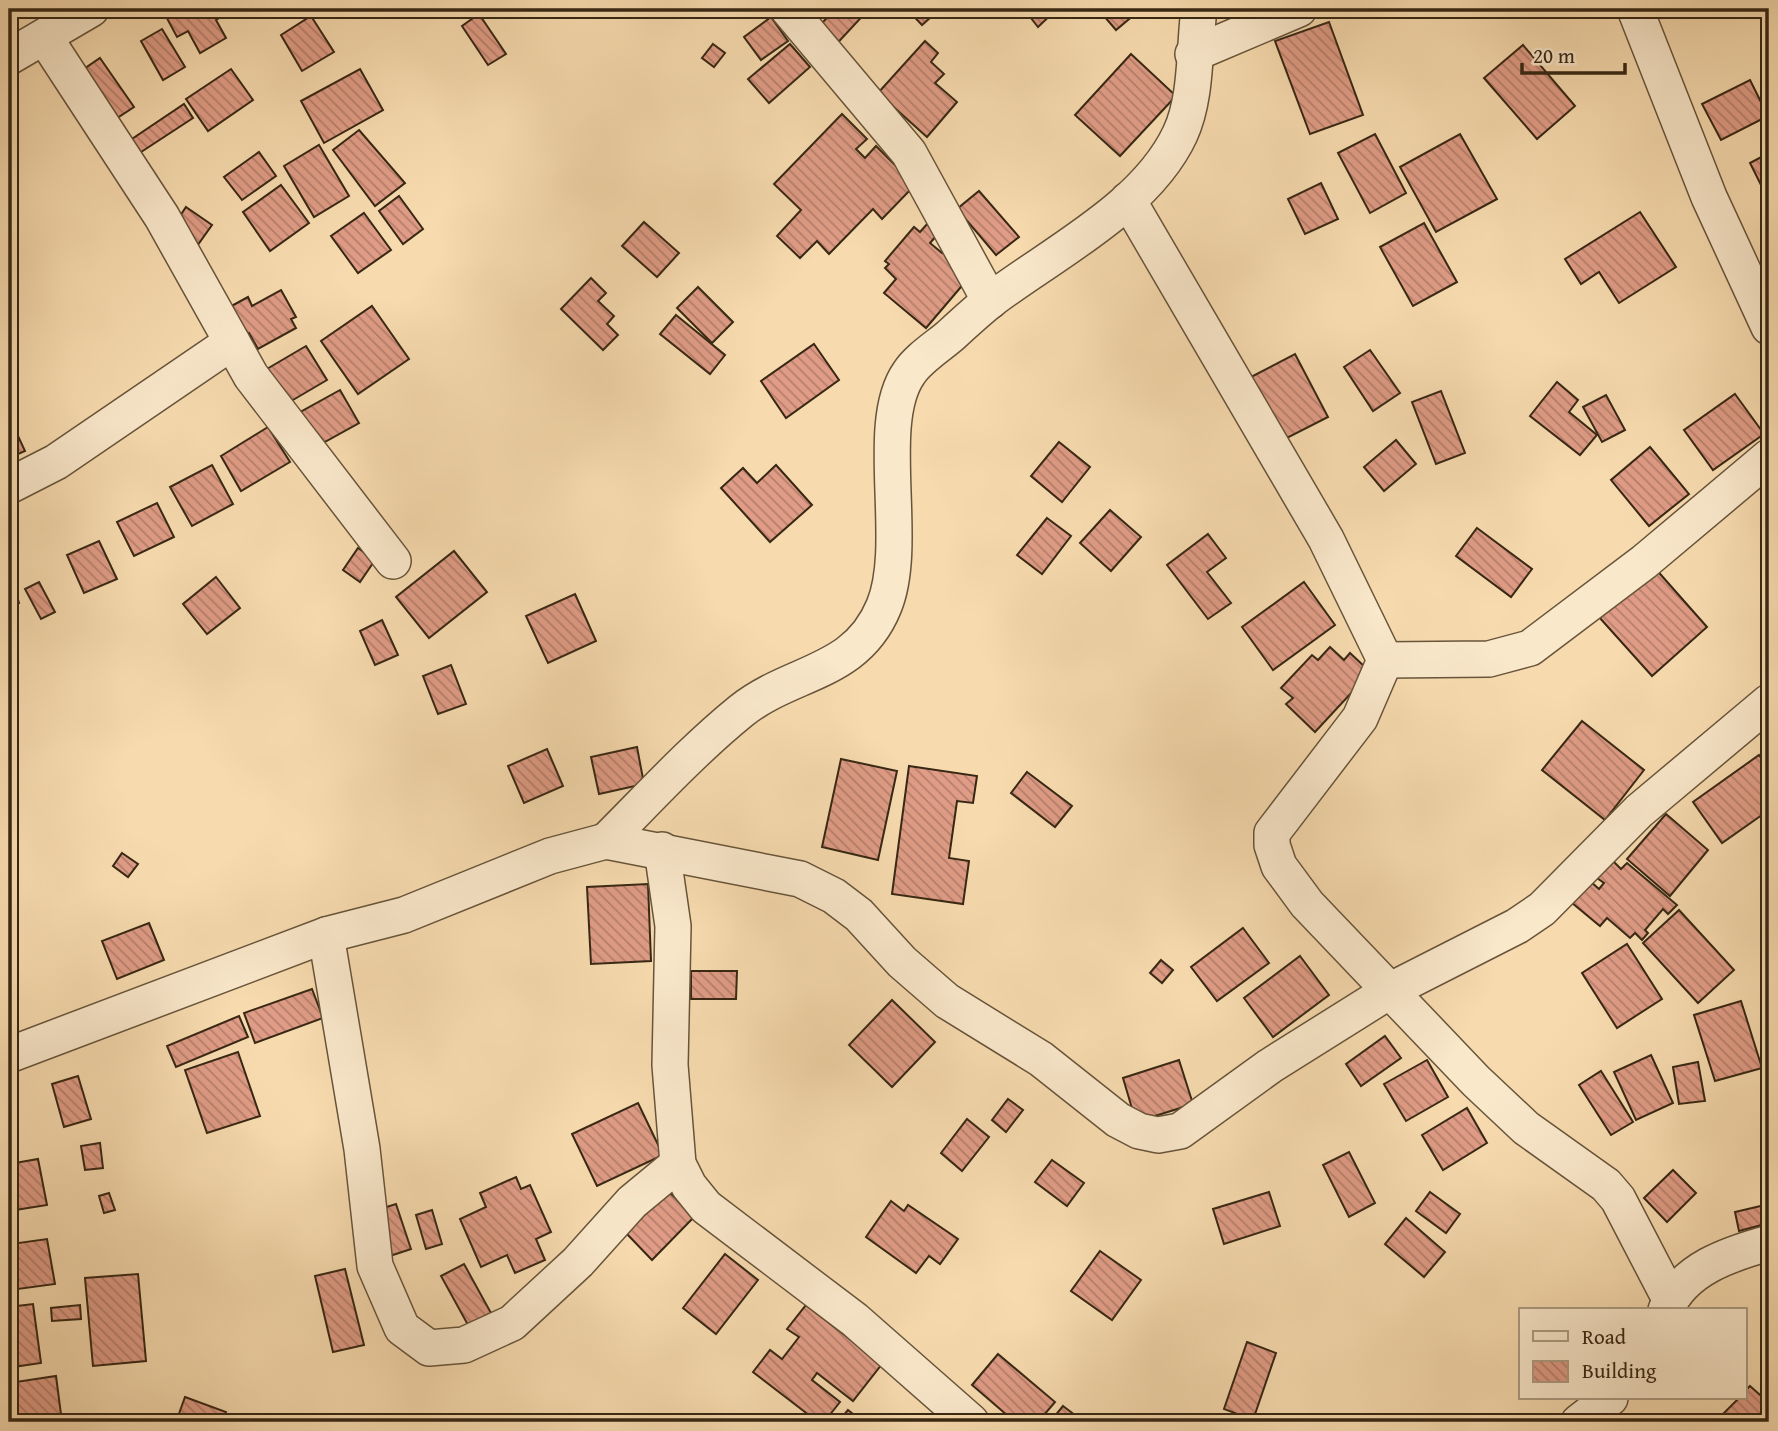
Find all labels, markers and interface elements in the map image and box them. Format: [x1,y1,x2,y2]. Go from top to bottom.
scale bar [1522,32,1626,76]
text: 20 m [1533,40,1575,71]
legend [1519,1308,1746,1400]
text: Road [1582,1321,1627,1352]
text: Building [1582,1355,1657,1386]

